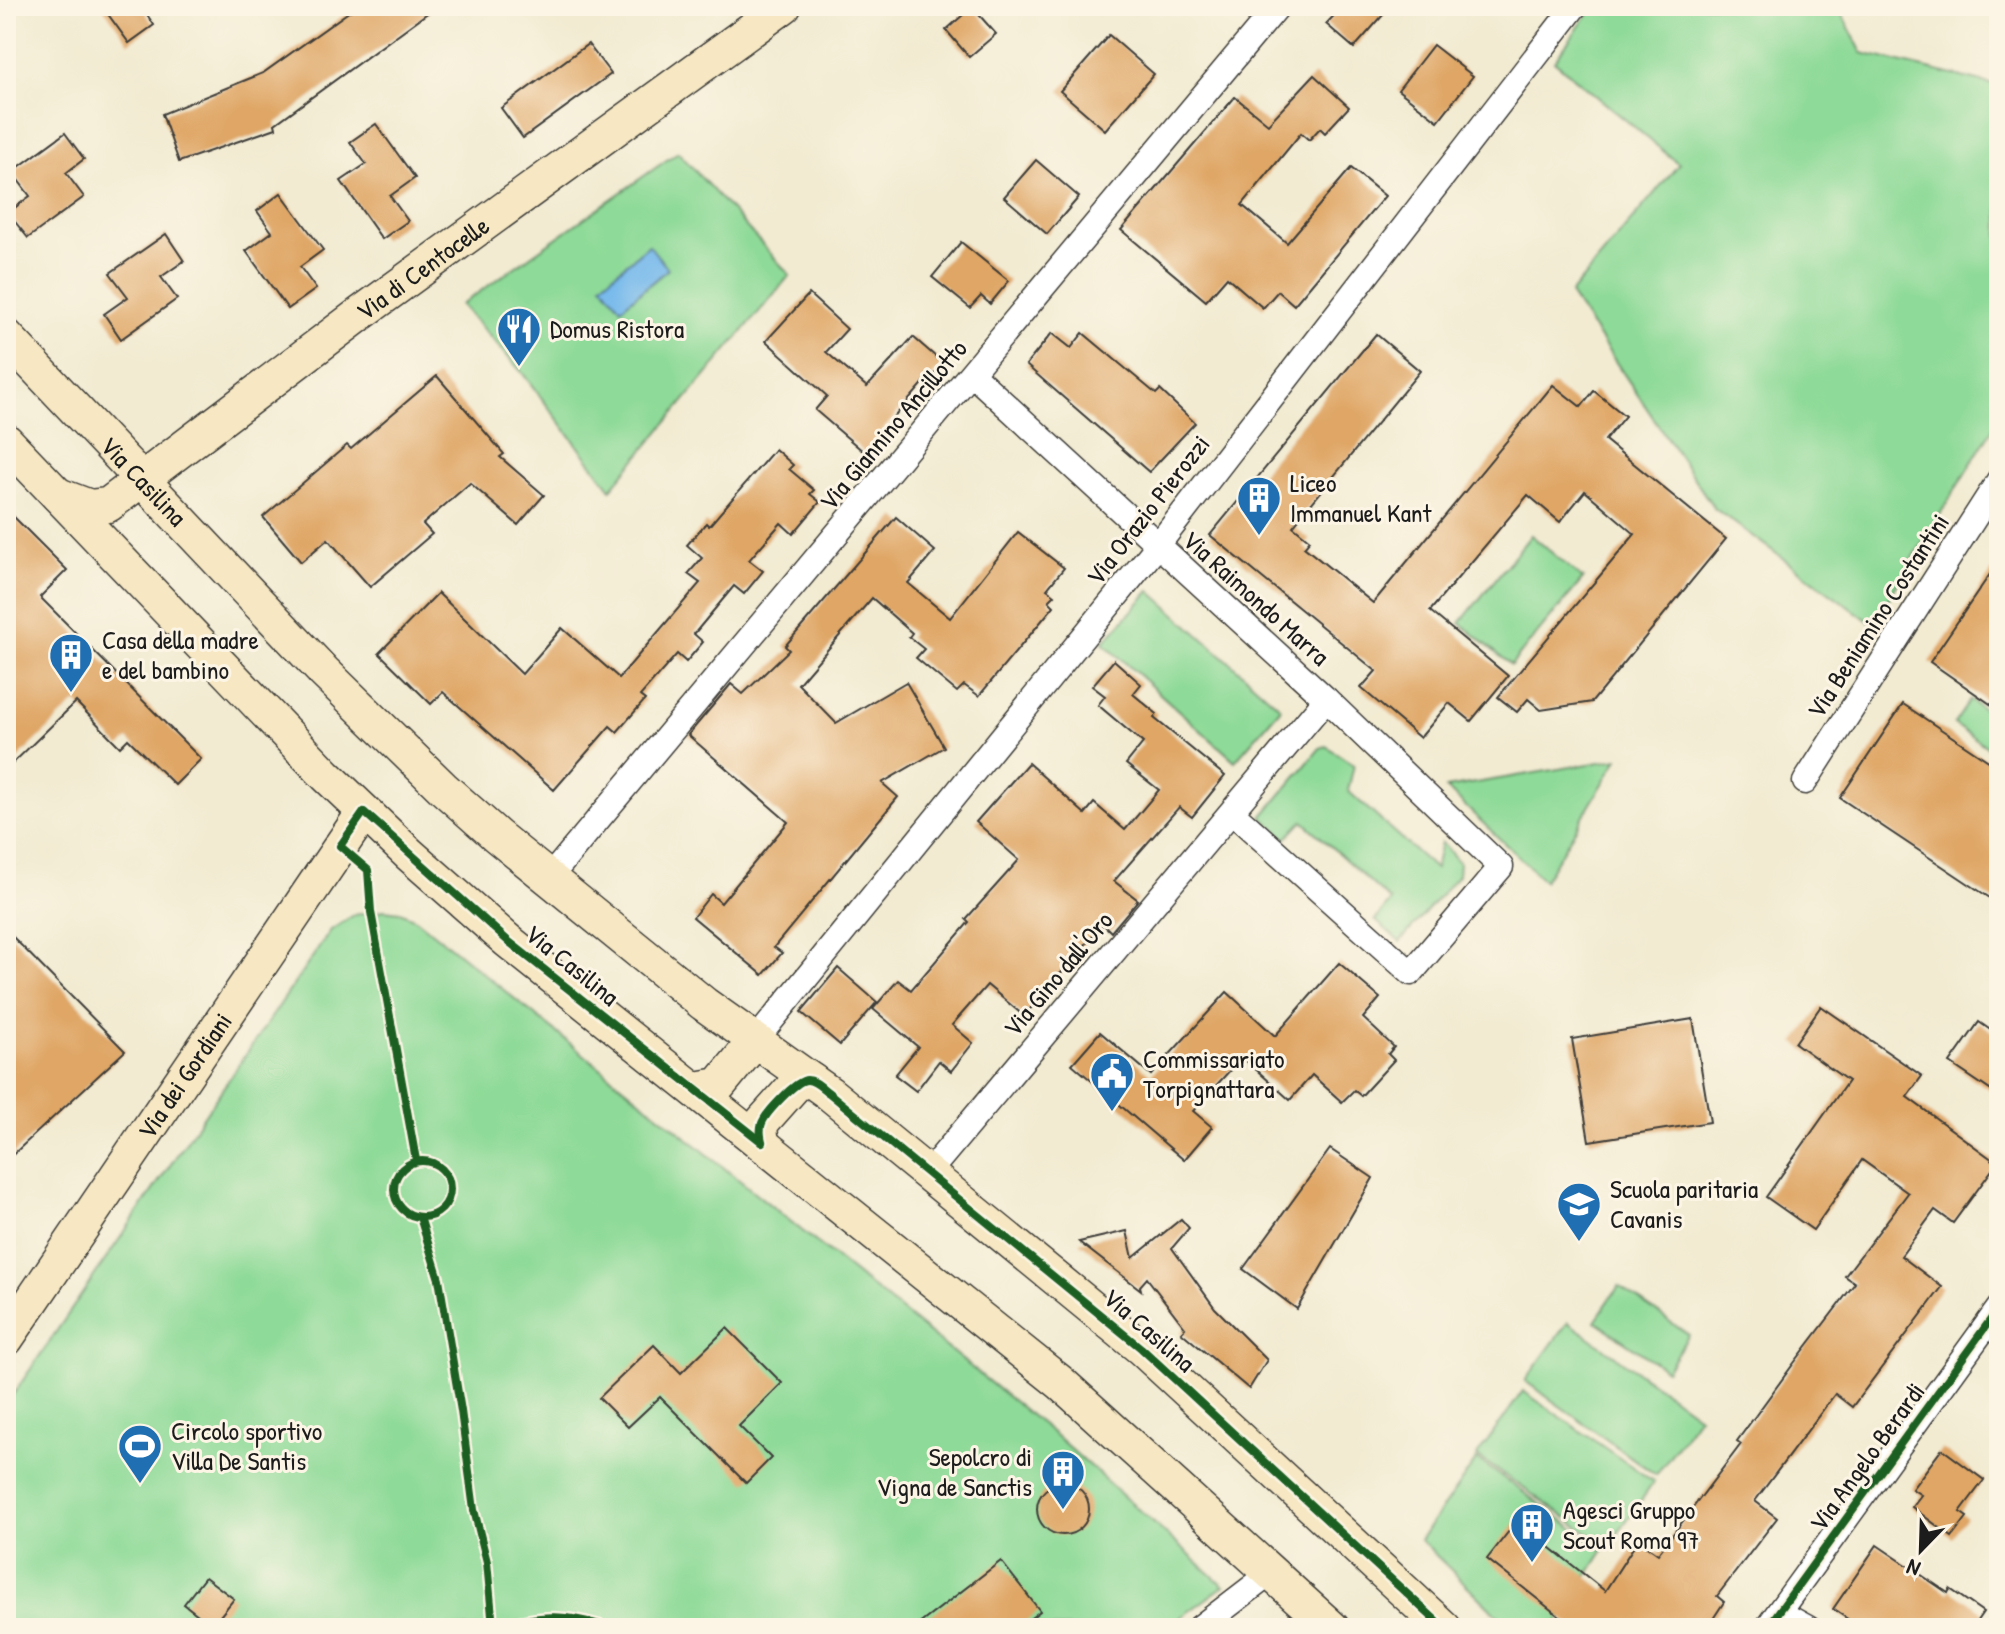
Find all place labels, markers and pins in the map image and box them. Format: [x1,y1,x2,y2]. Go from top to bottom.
restaurant icon: Domus Ristora [495,305,543,368]
place label: Domus Ristora [550,311,684,346]
place label: Liceo Immanuel Kant [1290,465,1433,530]
building icon: Liceo Immanuel Kant [1235,474,1283,537]
place label: Casa della madre e del bambino [102,622,259,687]
building icon: Casa della madre e del bambino [47,631,95,694]
place label: Commissariato Torpignattara [1143,1041,1285,1106]
public building icon: Commissariato Torpignattara [1088,1050,1136,1113]
place label: Scuola paritaria Cavanis [1610,1171,1758,1236]
school or university icon: Scuola paritaria Cavanis [1555,1180,1603,1243]
place label: Circolo sportivo Villa De Santis [171,1413,322,1478]
sports icon: Circolo sportivo Villa De Santis [116,1422,164,1485]
place label: Sepolcro di Vigna de Sanctis [877,1439,1032,1504]
building icon: Sepolcro di Vigna de Sanctis [1039,1448,1087,1511]
place label: Agesci Gruppo Scout Roma 97 [1563,1492,1699,1557]
building icon: Agesci Gruppo Scout Roma 97 [1508,1501,1556,1564]

